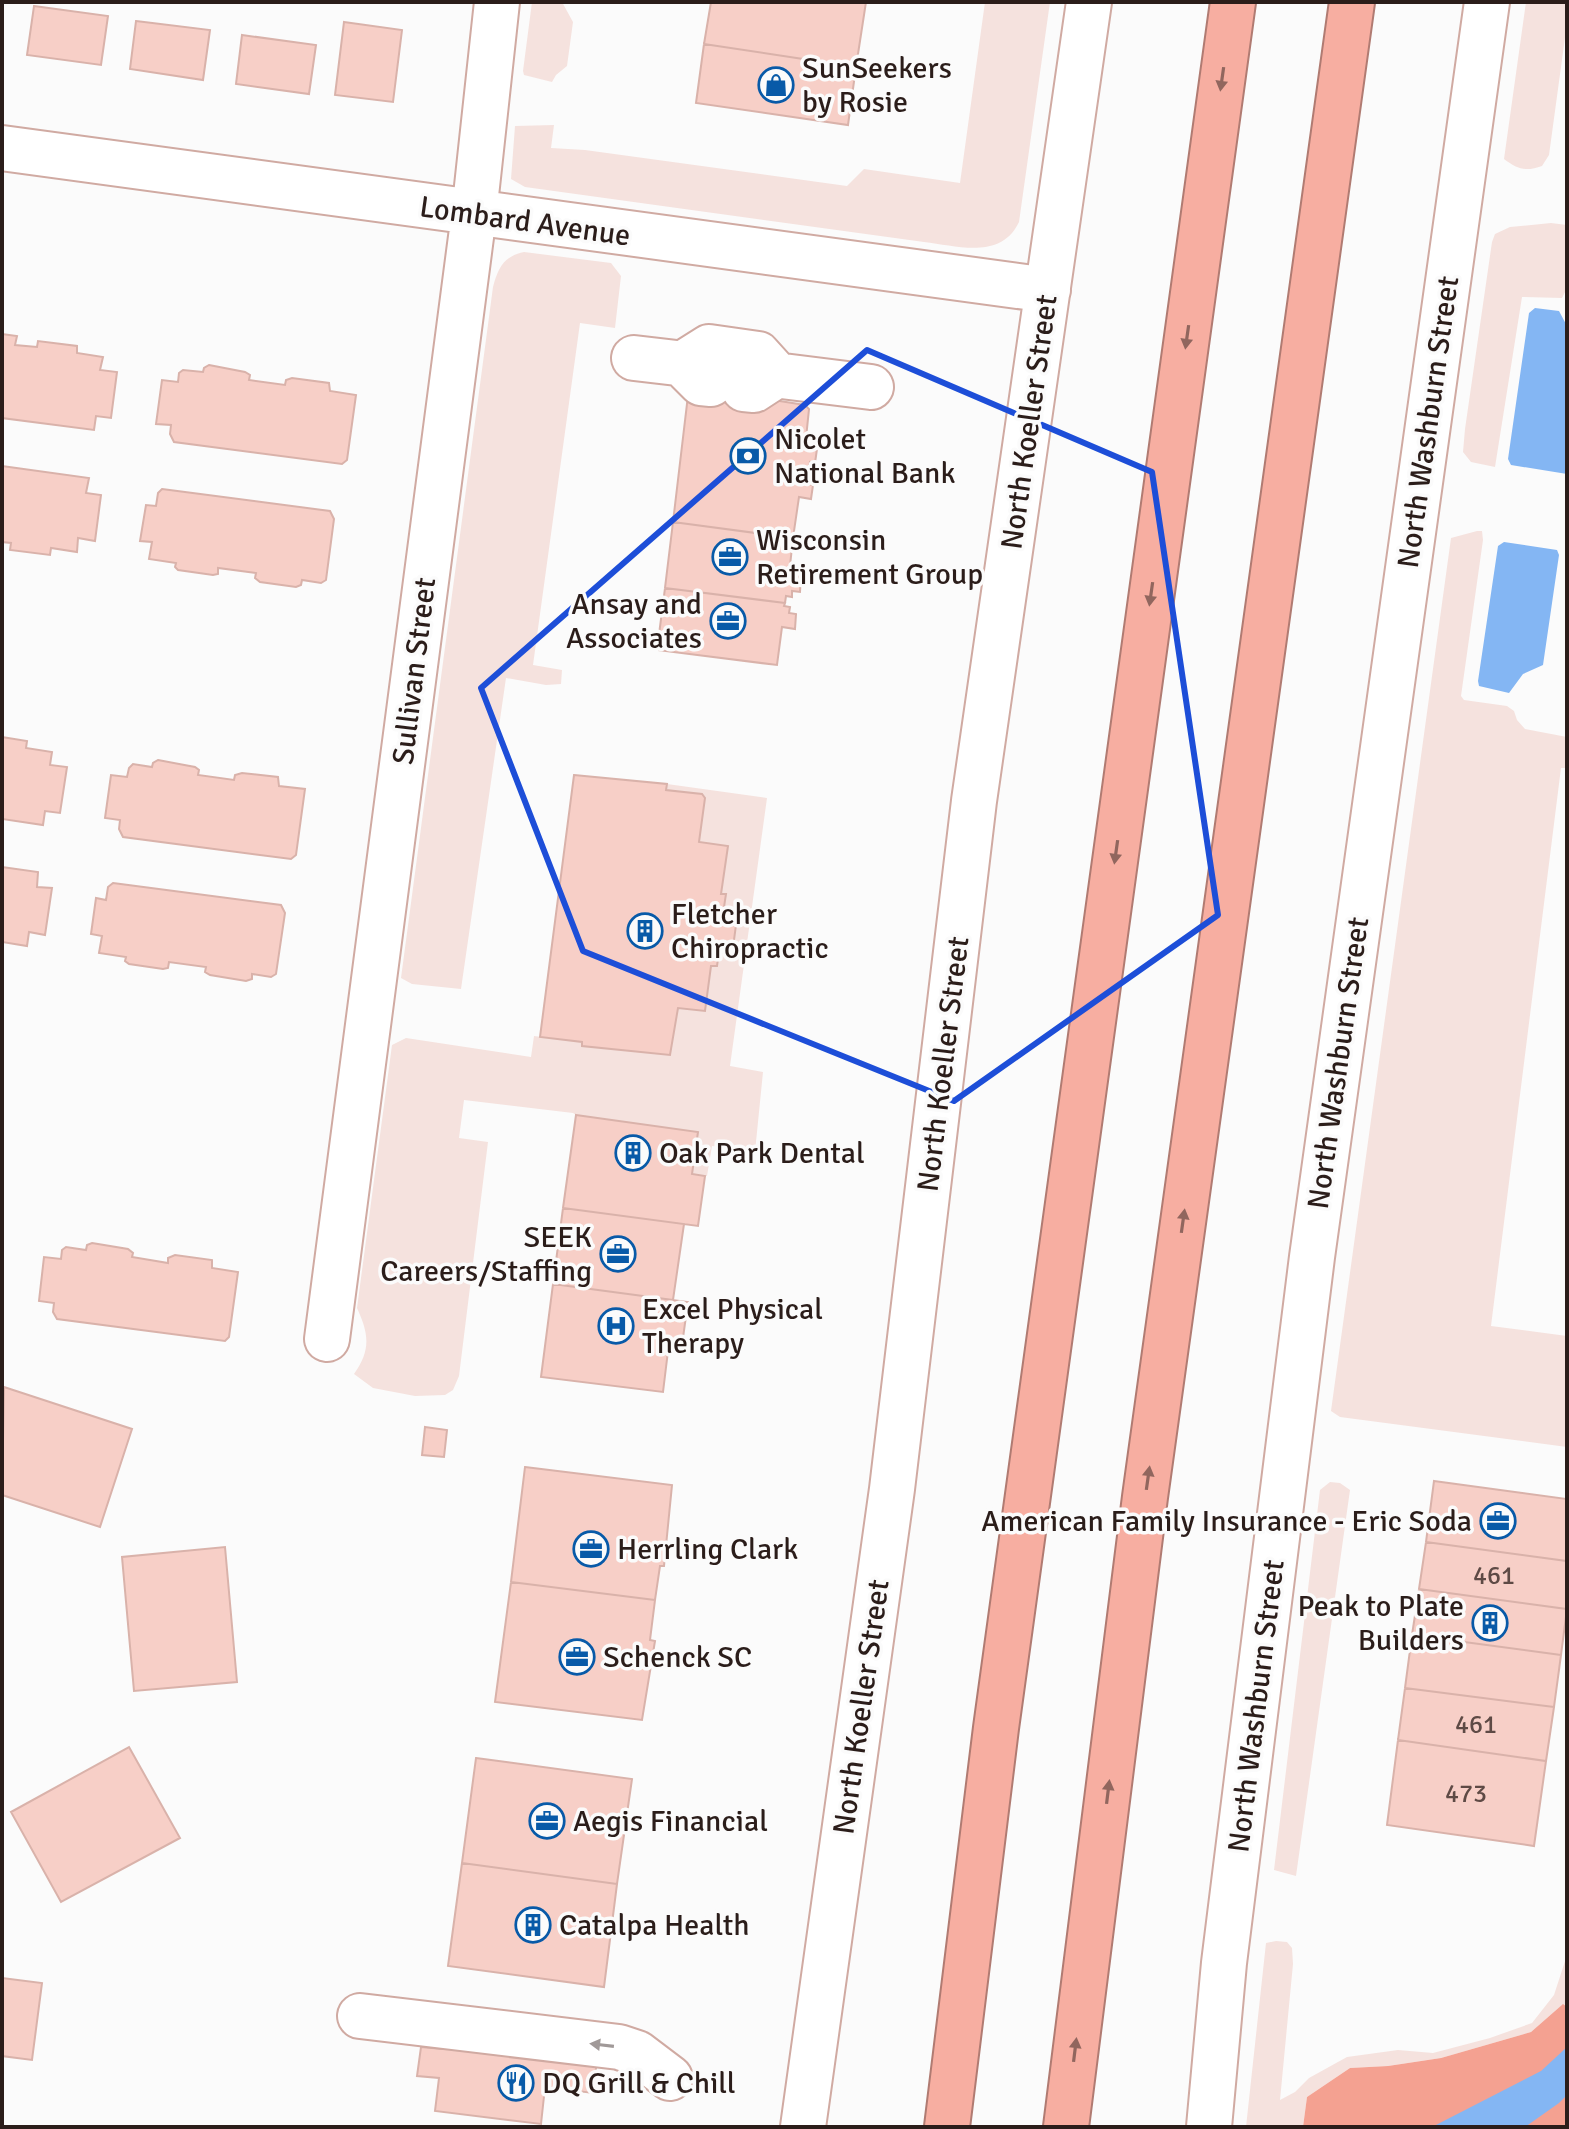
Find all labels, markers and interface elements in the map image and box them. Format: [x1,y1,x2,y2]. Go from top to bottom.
place label: SunSeekers by Rosie [802,50,952,121]
shop icon: SunSeekers by Rosie [757,66,795,104]
one-way arrow [1215,67,1228,92]
street label: Lombard Avenue [417,188,633,255]
street label: North Washburn Street [1390,274,1467,570]
street label: North Koeller Street [993,292,1066,552]
one-way arrow [1180,325,1193,350]
place label: Nicolet National Bank [774,421,956,492]
bank icon: Nicolet National Bank [729,437,767,475]
place label: Wisconsin Retirement Group [756,522,983,593]
office icon: Wisconsin Retirement Group [711,538,749,576]
street label: Sullivan Street [385,575,444,767]
one-way arrow [1144,582,1157,607]
place label: Ansay and Associates [566,586,702,657]
office icon: Ansay and Associates [709,602,747,640]
one-way arrow [1109,840,1122,865]
place label: Fletcher Chiropractic [671,896,829,967]
building icon: Fletcher Chiropractic [626,912,664,950]
street label: North Washburn Street [1300,915,1377,1211]
street label: North Koeller Street [909,934,978,1194]
building icon: Oak Park Dental [614,1134,652,1172]
place label: Oak Park Dental [659,1135,865,1172]
one-way arrow [1177,1208,1190,1233]
place label: SEEK Careers/Staffing [380,1219,592,1290]
office icon: SEEK Careers/Staffing [599,1235,637,1273]
place label: Excel Physical Therapy [642,1291,823,1362]
hospital icon: Excel Physical Therapy [597,1307,635,1345]
one-way arrow [1141,1465,1154,1490]
office icon: American Family Insurance - Eric Soda [1479,1502,1517,1540]
place label: American Family Insurance - Eric Soda [981,1503,1472,1540]
office icon: Herrling Clark [572,1530,610,1568]
place label: Herrling Clark [617,1531,798,1568]
street label: North Washburn Street [1220,1558,1293,1854]
house number: 461 [1473,1560,1515,1592]
street label: North Koeller Street [825,1577,898,1837]
place label: Peak to Plate Builders [1297,1588,1464,1659]
building icon: Peak to Plate Builders [1471,1604,1509,1642]
office icon: Schenck SC [558,1638,596,1676]
place label: Schenck SC [603,1639,752,1676]
house number: 461 [1455,1709,1497,1741]
house number: 473 [1445,1778,1487,1810]
one-way arrow [1101,1779,1114,1804]
office icon: Aegis Financial [528,1802,566,1840]
place label: Aegis Financial [573,1803,768,1840]
building icon: Catalpa Health [514,1906,552,1944]
place label: Catalpa Health [559,1907,750,1944]
one-way arrow [1069,2037,1082,2062]
one-way arrow [589,2039,614,2052]
restaurant icon: DQ Grill & Chill [497,2064,535,2102]
place label: DQ Grill & Chill [542,2065,736,2102]

